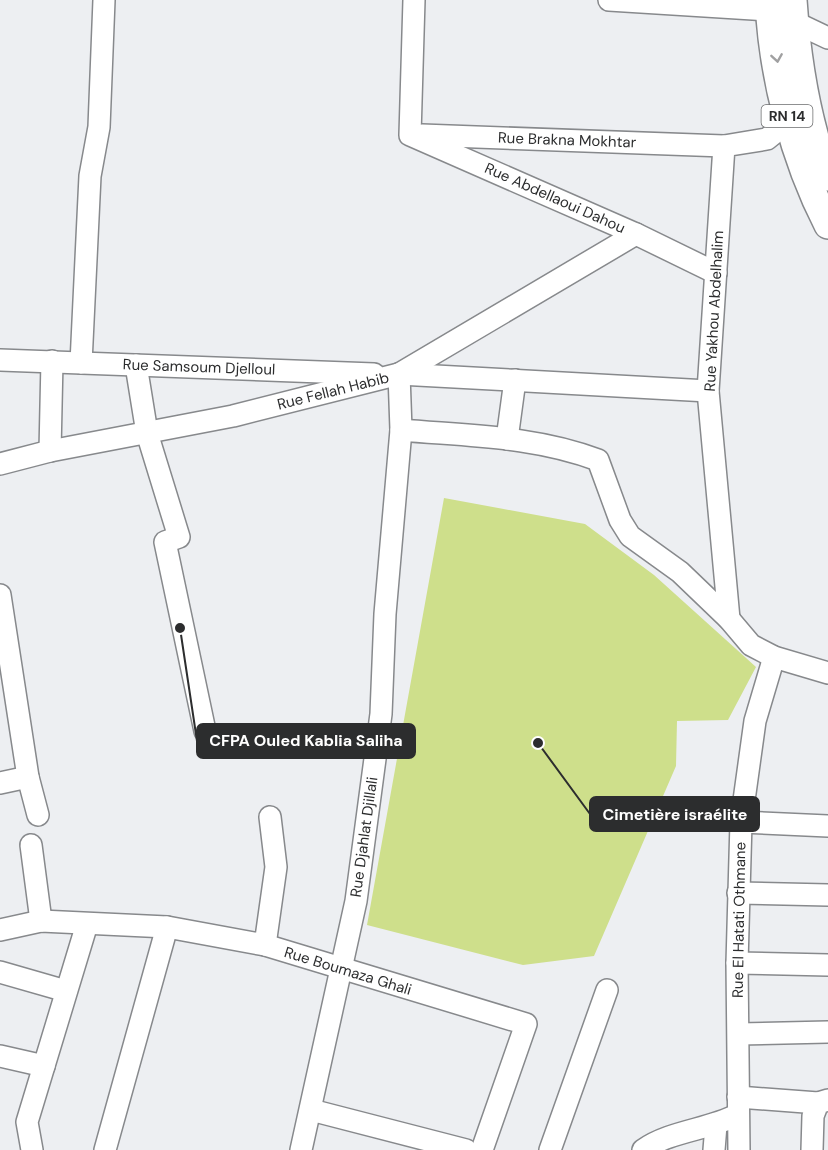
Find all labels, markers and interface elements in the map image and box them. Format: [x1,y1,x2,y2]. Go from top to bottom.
one-way arrow [770,53,782,63]
road number: RN 14 [762,105,812,127]
street label: Rue Brakna Mokhtar [497,128,637,152]
street label: Rue Abdellaoui Dahou [482,158,628,238]
street label: Rue Yakhou Abdelhalim [700,230,728,392]
street label: Rue Samsoum Djelloul [122,354,276,380]
street label: Rue Fellah Habib [275,367,391,415]
callout: CFPA Ouled Kablia Saliha [197,724,415,758]
text: CFPA Ouled Kablia Saliha [209,730,403,751]
street label: Rue Djahlat Djillali [346,776,382,898]
callout: Cimetière israélite [590,797,759,831]
text: Cimetière israélite [603,804,747,825]
street label: Rue El Hatati Othmane [728,842,750,998]
street label: Rue Boumaza Ghali [282,942,414,1000]

